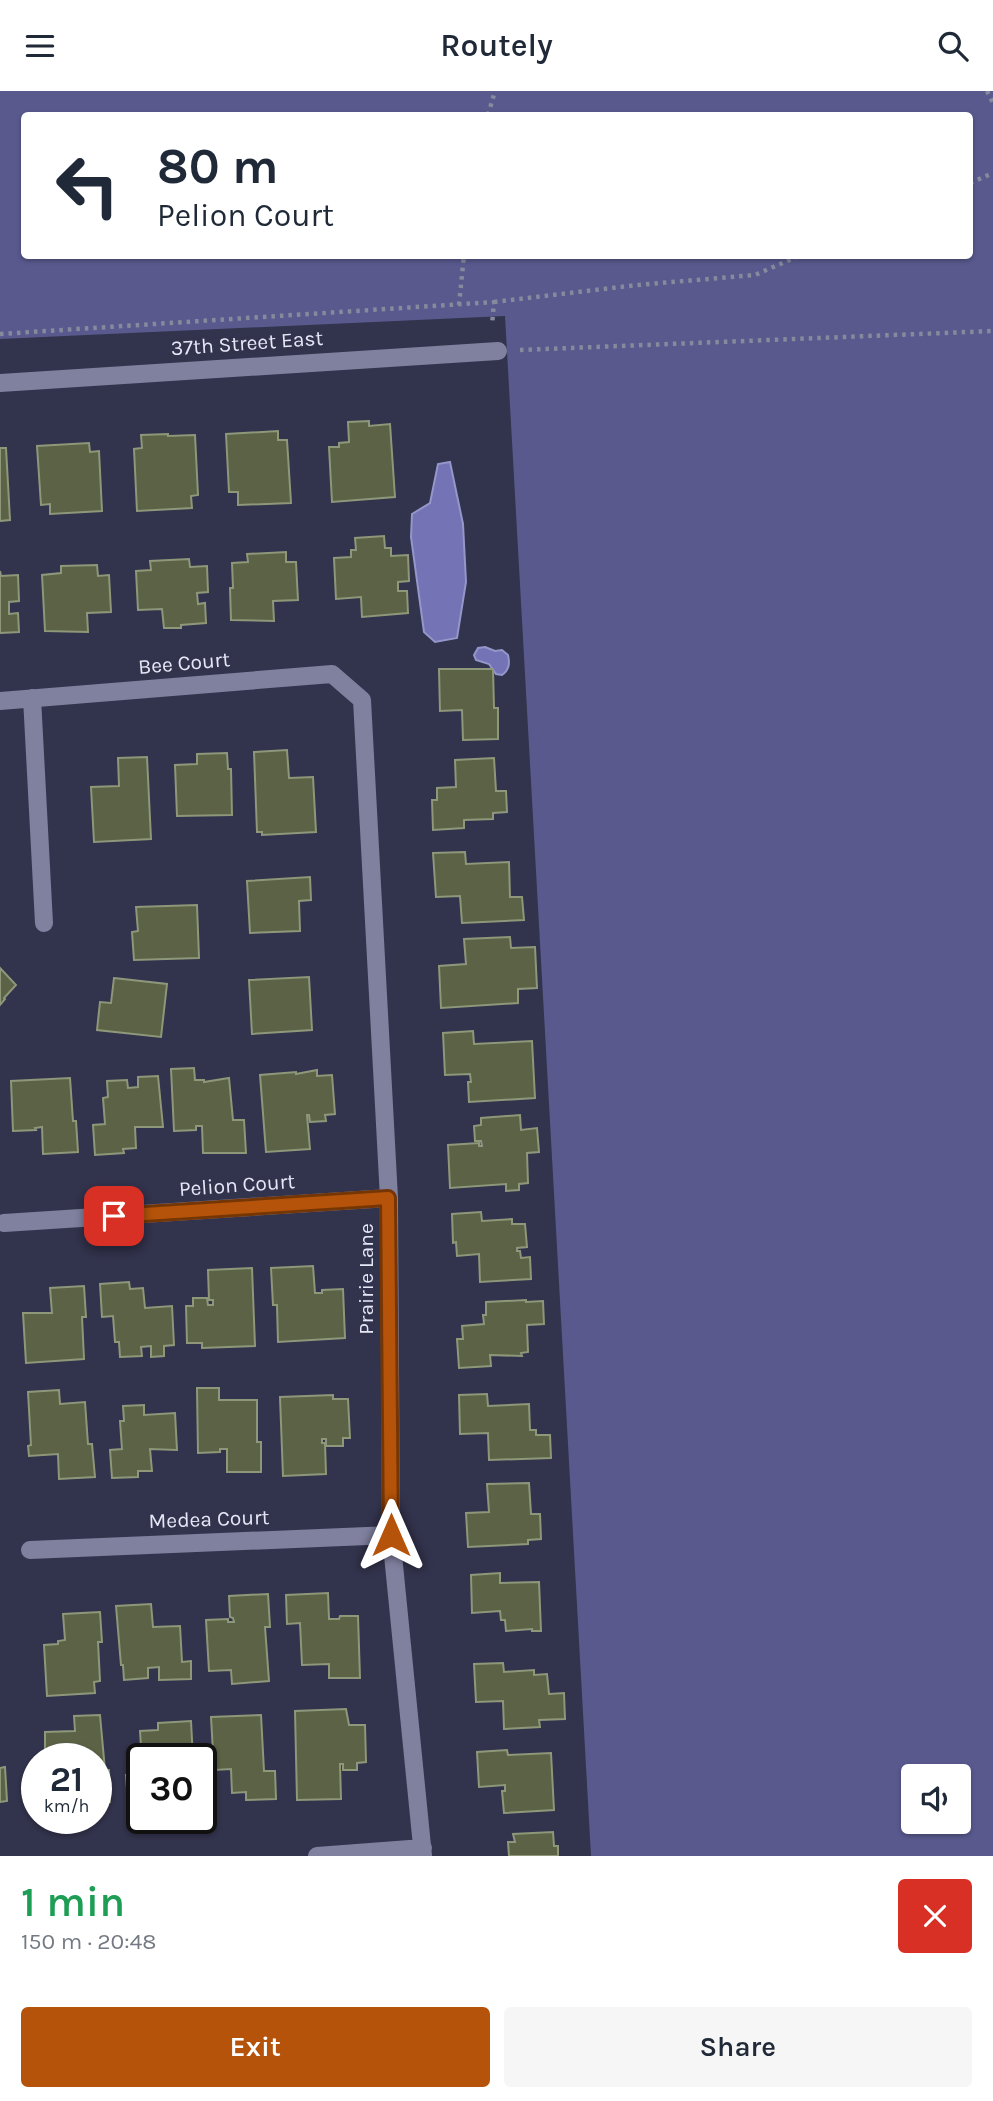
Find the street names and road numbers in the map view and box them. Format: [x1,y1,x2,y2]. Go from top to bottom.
street label: 37th Street East [170,326,324,360]
street label: Bee Court [137,647,231,679]
street label: Pelion Court [178,1169,296,1201]
street label: Prairie Lane [354,1223,378,1335]
street label: Medea Court [148,1505,270,1533]

